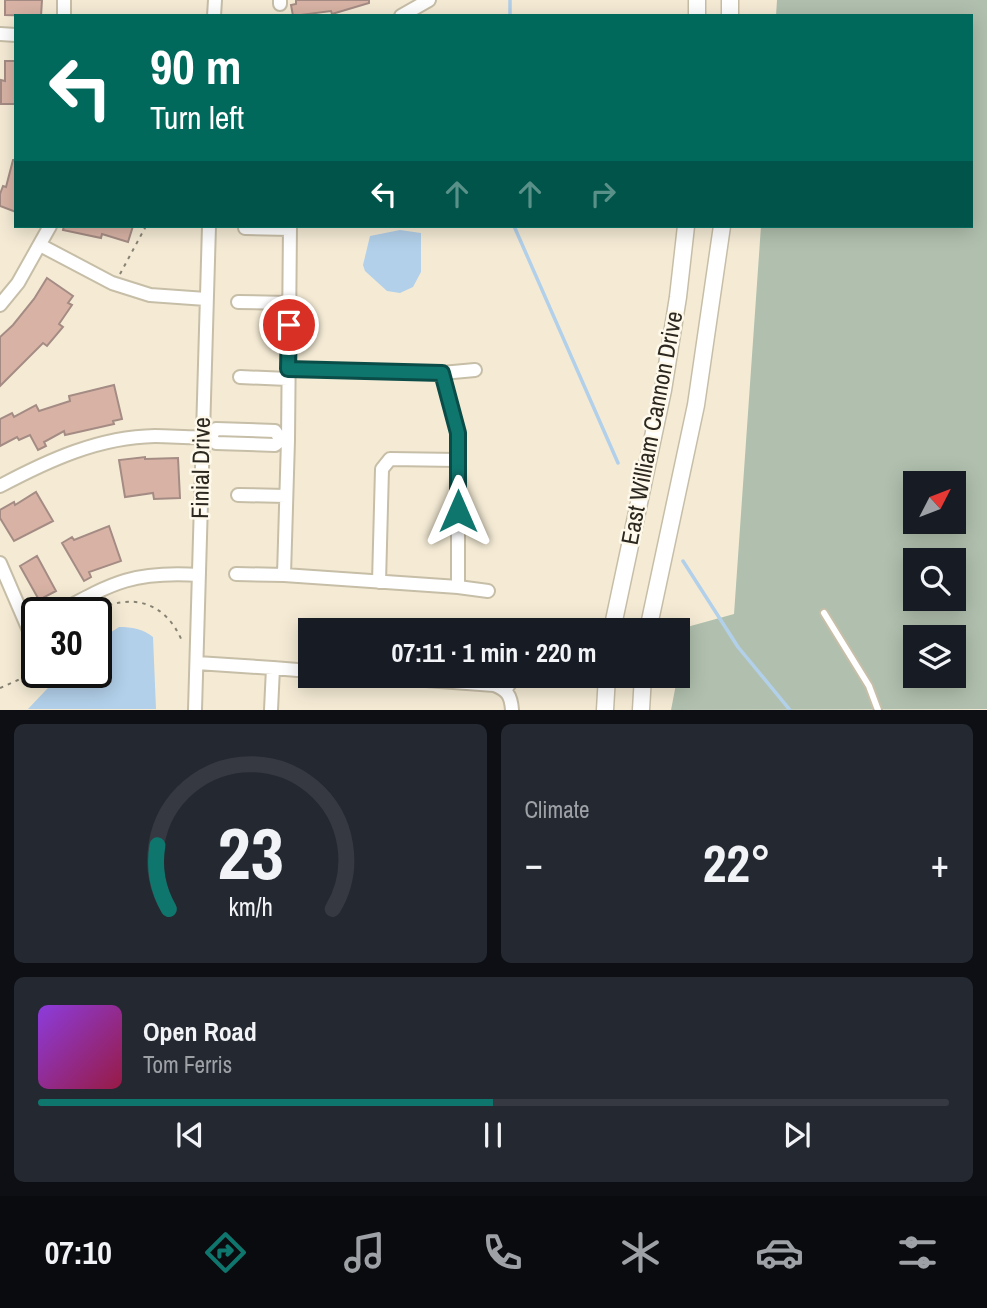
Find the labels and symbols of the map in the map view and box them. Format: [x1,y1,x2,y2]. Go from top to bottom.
pin [259,295,319,355]
street label: East William Cannon Drive [613,308,689,547]
street label: Finial Drive [183,417,217,519]
north arrow [903,471,966,534]
position arrow [421,474,495,548]
speed limit sign: 30 [21,597,112,688]

